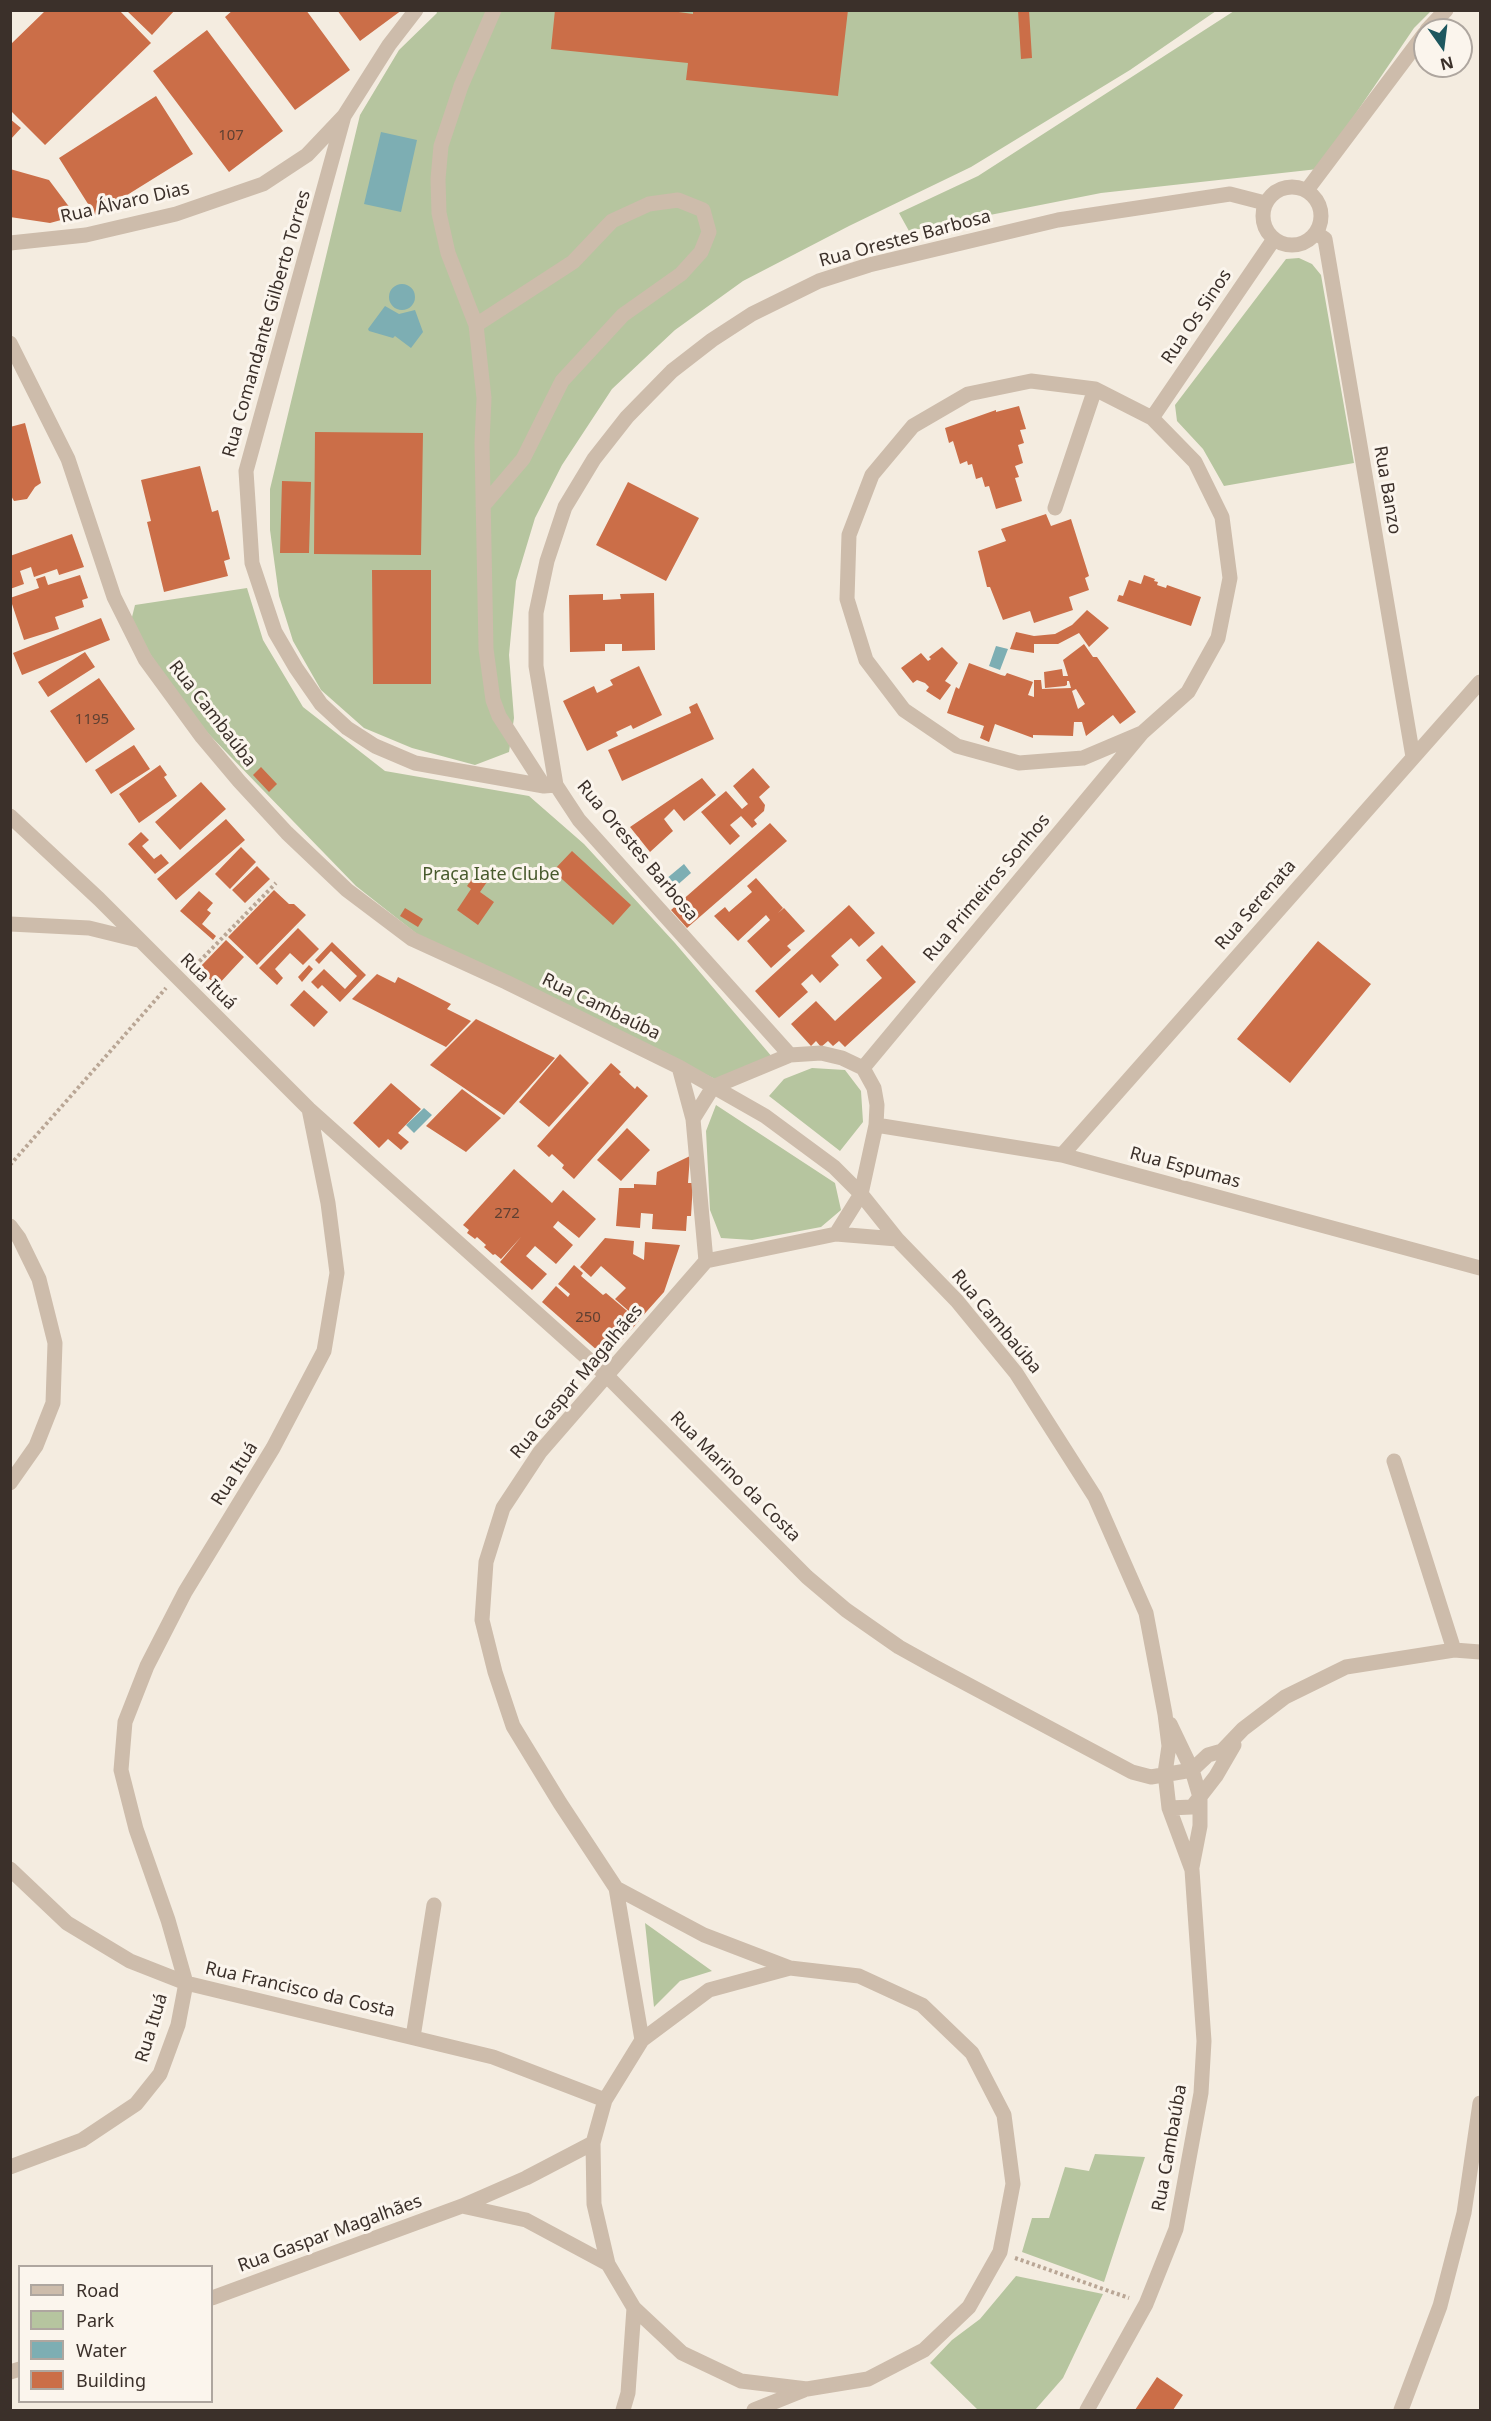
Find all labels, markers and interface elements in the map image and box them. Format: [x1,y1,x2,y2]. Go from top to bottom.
north arrow [1413,18,1473,78]
text: N [1438,51,1456,76]
house number: 107 [218,127,244,145]
street label: Rua Álvaro Dias [58,178,192,228]
street label: Rua Comandante Gilberto Torres [218,188,316,460]
street label: Rua Orestes Barbosa [817,206,993,272]
street label: Rua Os Sinos [1157,266,1237,368]
street label: Rua Banzo [1369,444,1405,536]
street label: Rua Cambaúba [164,657,260,771]
house number: 1195 [75,711,109,729]
street label: Rua Orestes Barbosa [572,776,702,926]
street label: Rua Primeiros Sonhos [919,810,1055,966]
street label: Rua Serenata [1211,856,1301,954]
park label: Praça Iate Clube [422,864,560,886]
street label: Rua Ituá [175,949,241,1015]
street label: Rua Cambaúba [538,969,664,1045]
street label: Rua Espumas [1127,1143,1243,1193]
house number: 272 [494,1205,520,1223]
street label: Rua Cambaúba [946,1266,1046,1378]
street label: Rua Gaspar Magalhães [506,1301,648,1463]
house number: 250 [575,1309,601,1327]
street label: Rua Marino da Costa [665,1407,805,1547]
street label: Rua Ituá [207,1438,263,1510]
street label: Rua Francisco da Costa [203,1958,397,2022]
street label: Rua Ituá [131,1991,173,2065]
street label: Rua Cambaúba [1148,2083,1192,2213]
street label: Rua Gaspar Magalhães [235,2191,425,2277]
legend [18,2265,213,2403]
text: Road [76,2278,119,2302]
text: Park [76,2308,114,2332]
text: Water [76,2338,127,2362]
text: Building [76,2368,146,2392]

